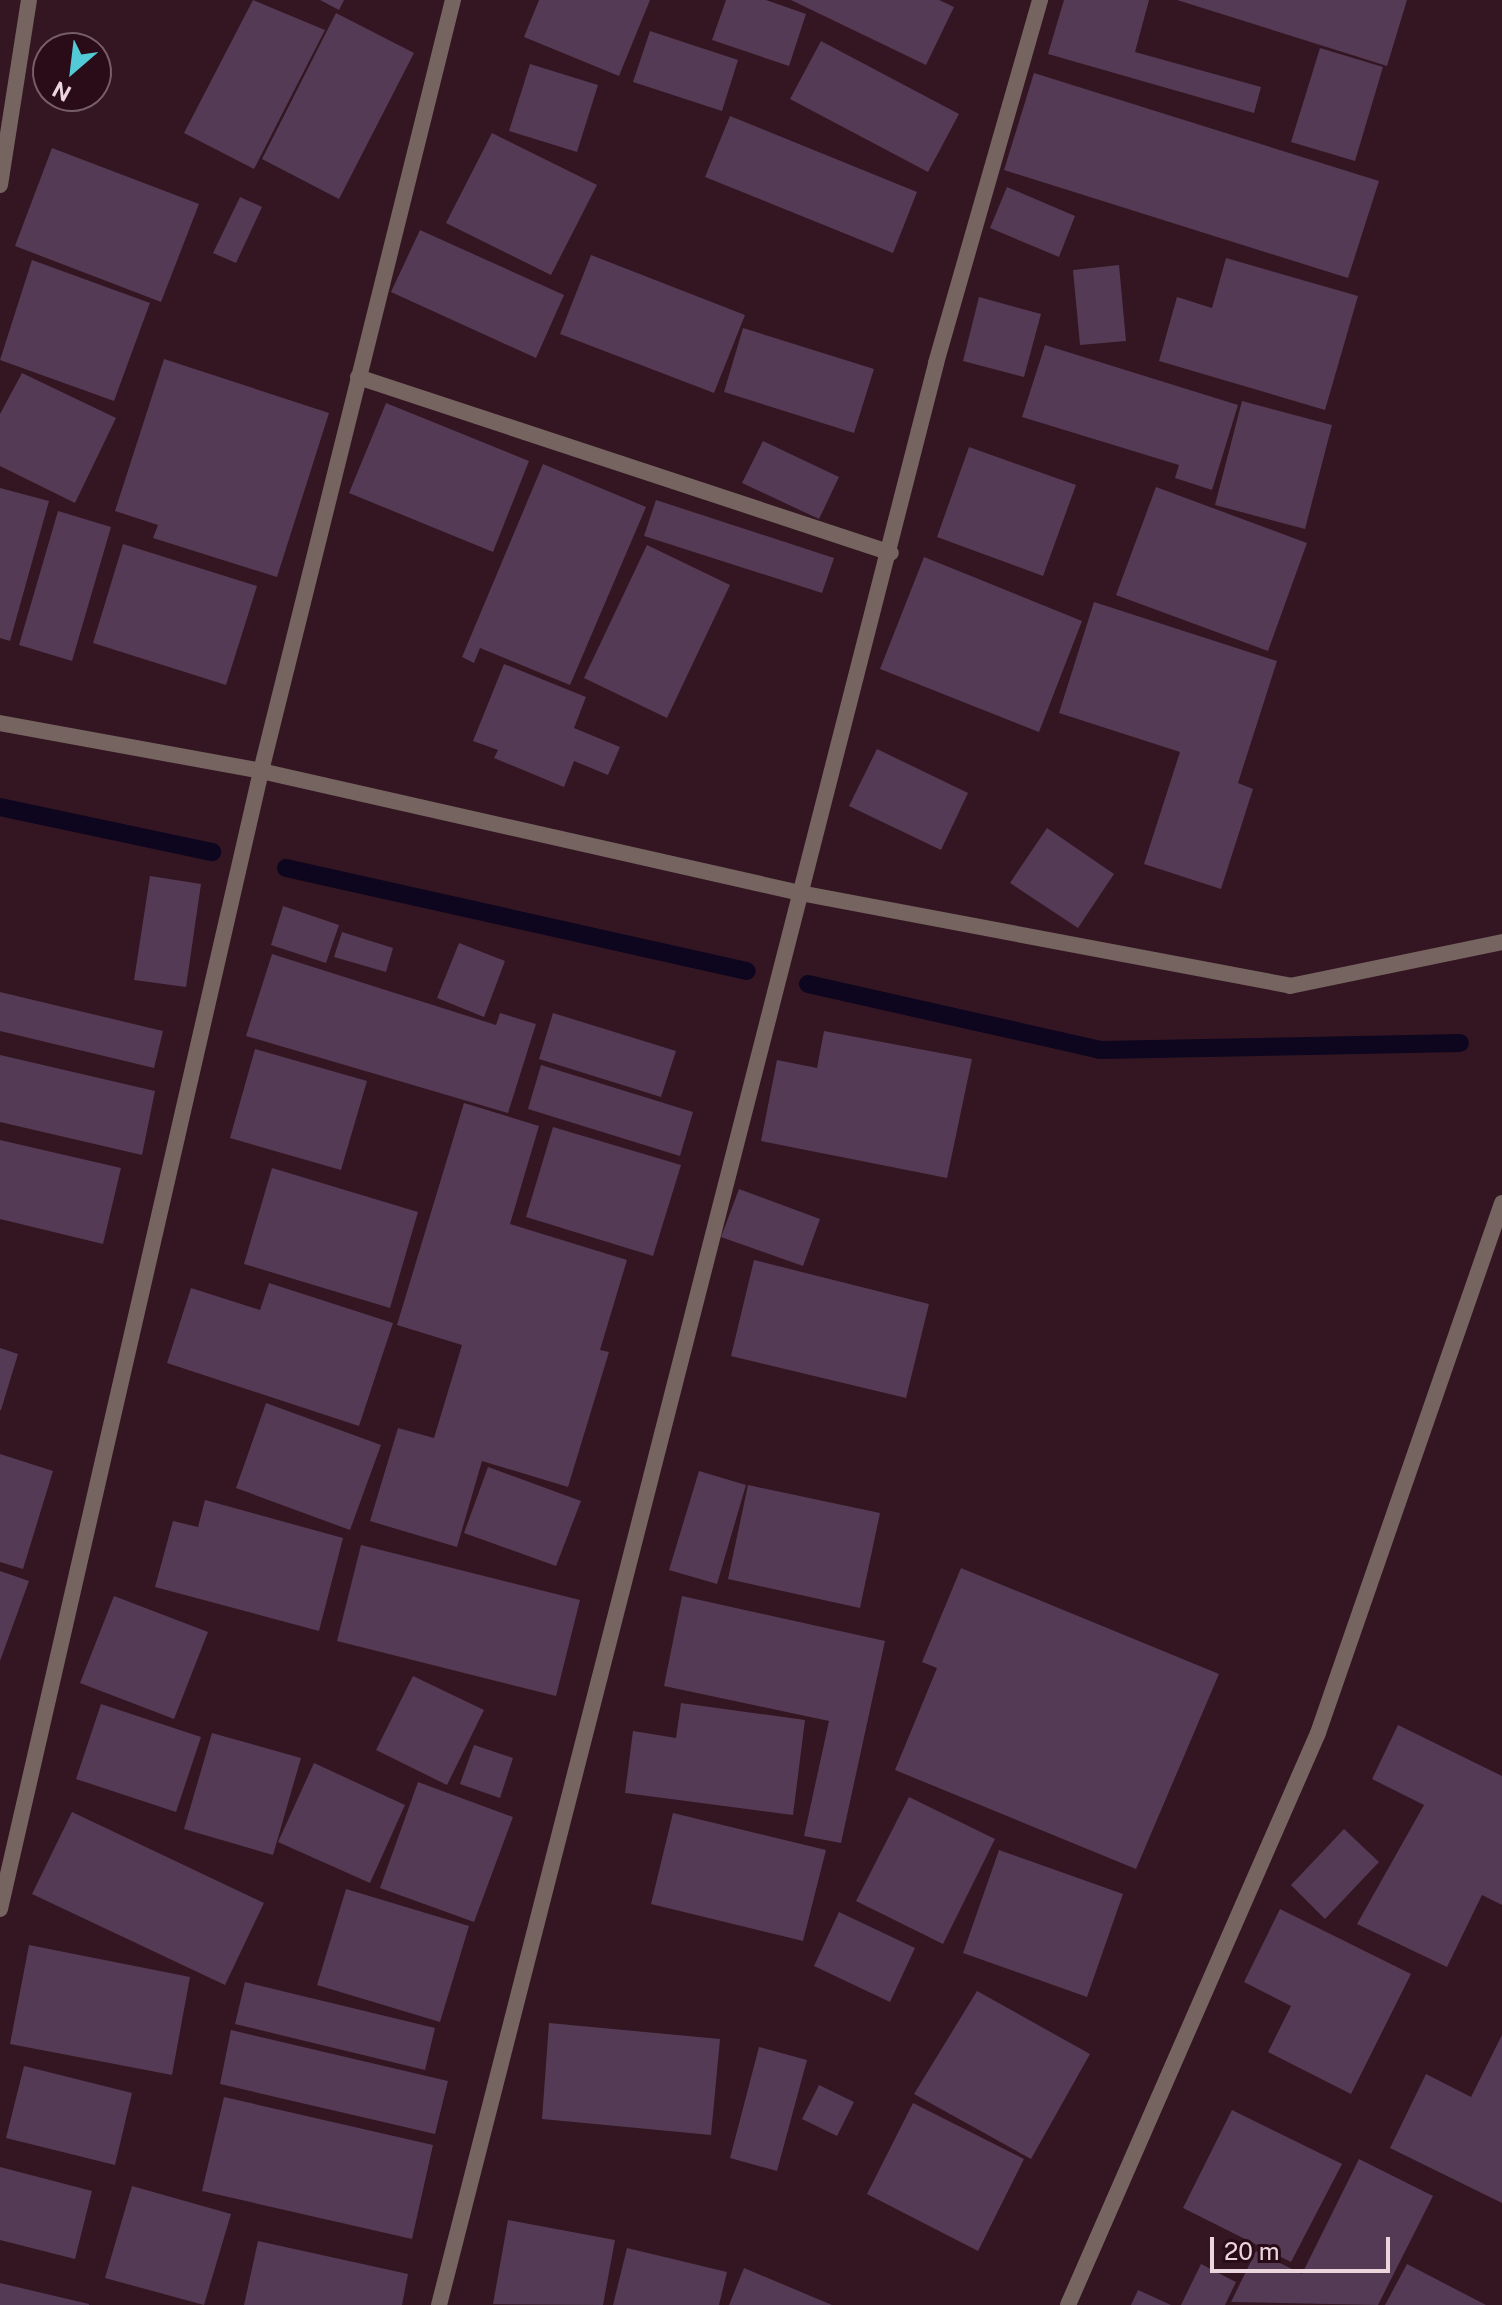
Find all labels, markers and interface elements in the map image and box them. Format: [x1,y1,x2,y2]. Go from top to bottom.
north arrow [32,32,112,112]
text: N [48,76,75,107]
scale bar [1214,2221,1394,2271]
text: 20 m [1224,2237,1280,2265]

